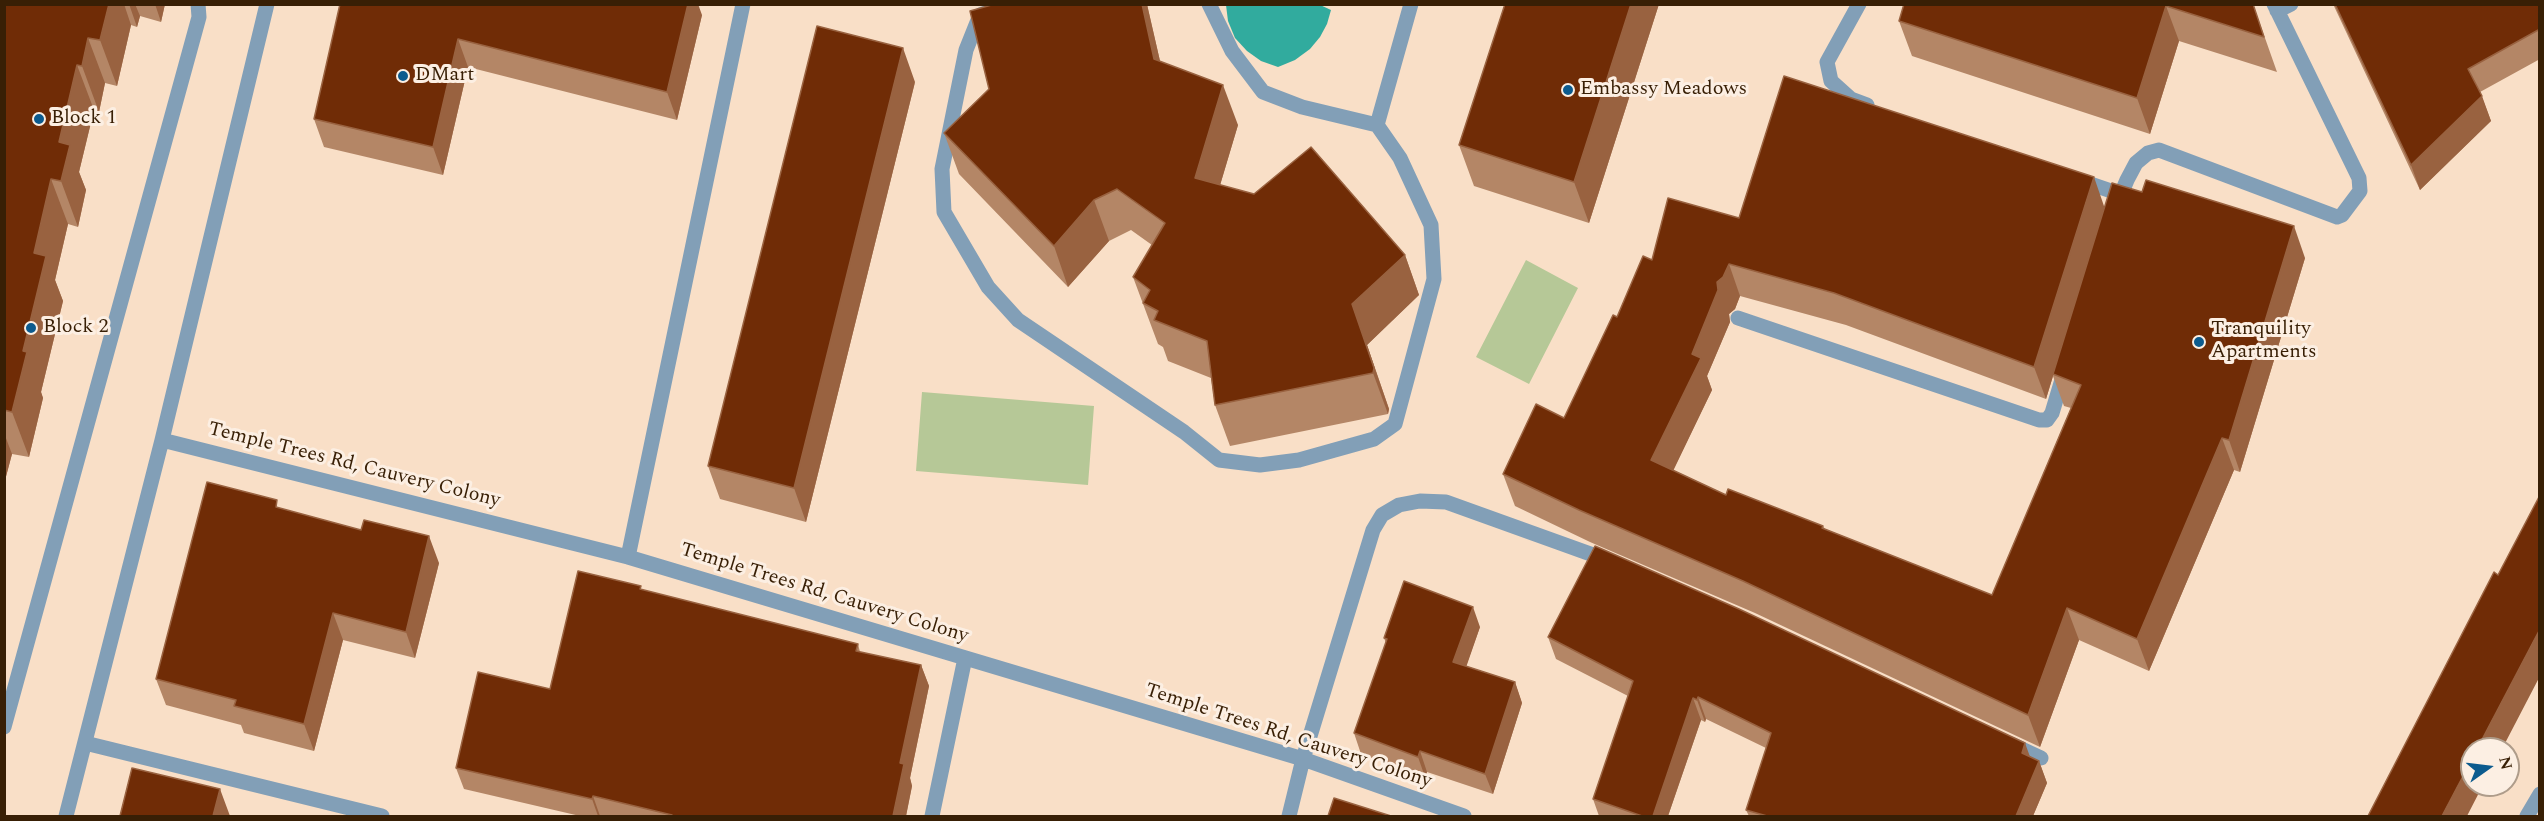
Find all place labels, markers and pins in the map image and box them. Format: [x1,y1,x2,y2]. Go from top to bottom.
place label: DMart [415,64,474,88]
marker: DMart [396,69,410,83]
place label: Embassy Meadows [1580,78,1747,102]
marker: Embassy Meadows [1561,83,1575,97]
place label: Block 1 [51,107,116,131]
marker: Block 1 [32,112,46,126]
place label: Block 2 [43,316,108,340]
place label: Tranquility Apartments [2211,318,2317,365]
marker: Block 2 [24,321,38,335]
marker: Tranquility Apartments [2192,335,2206,349]

